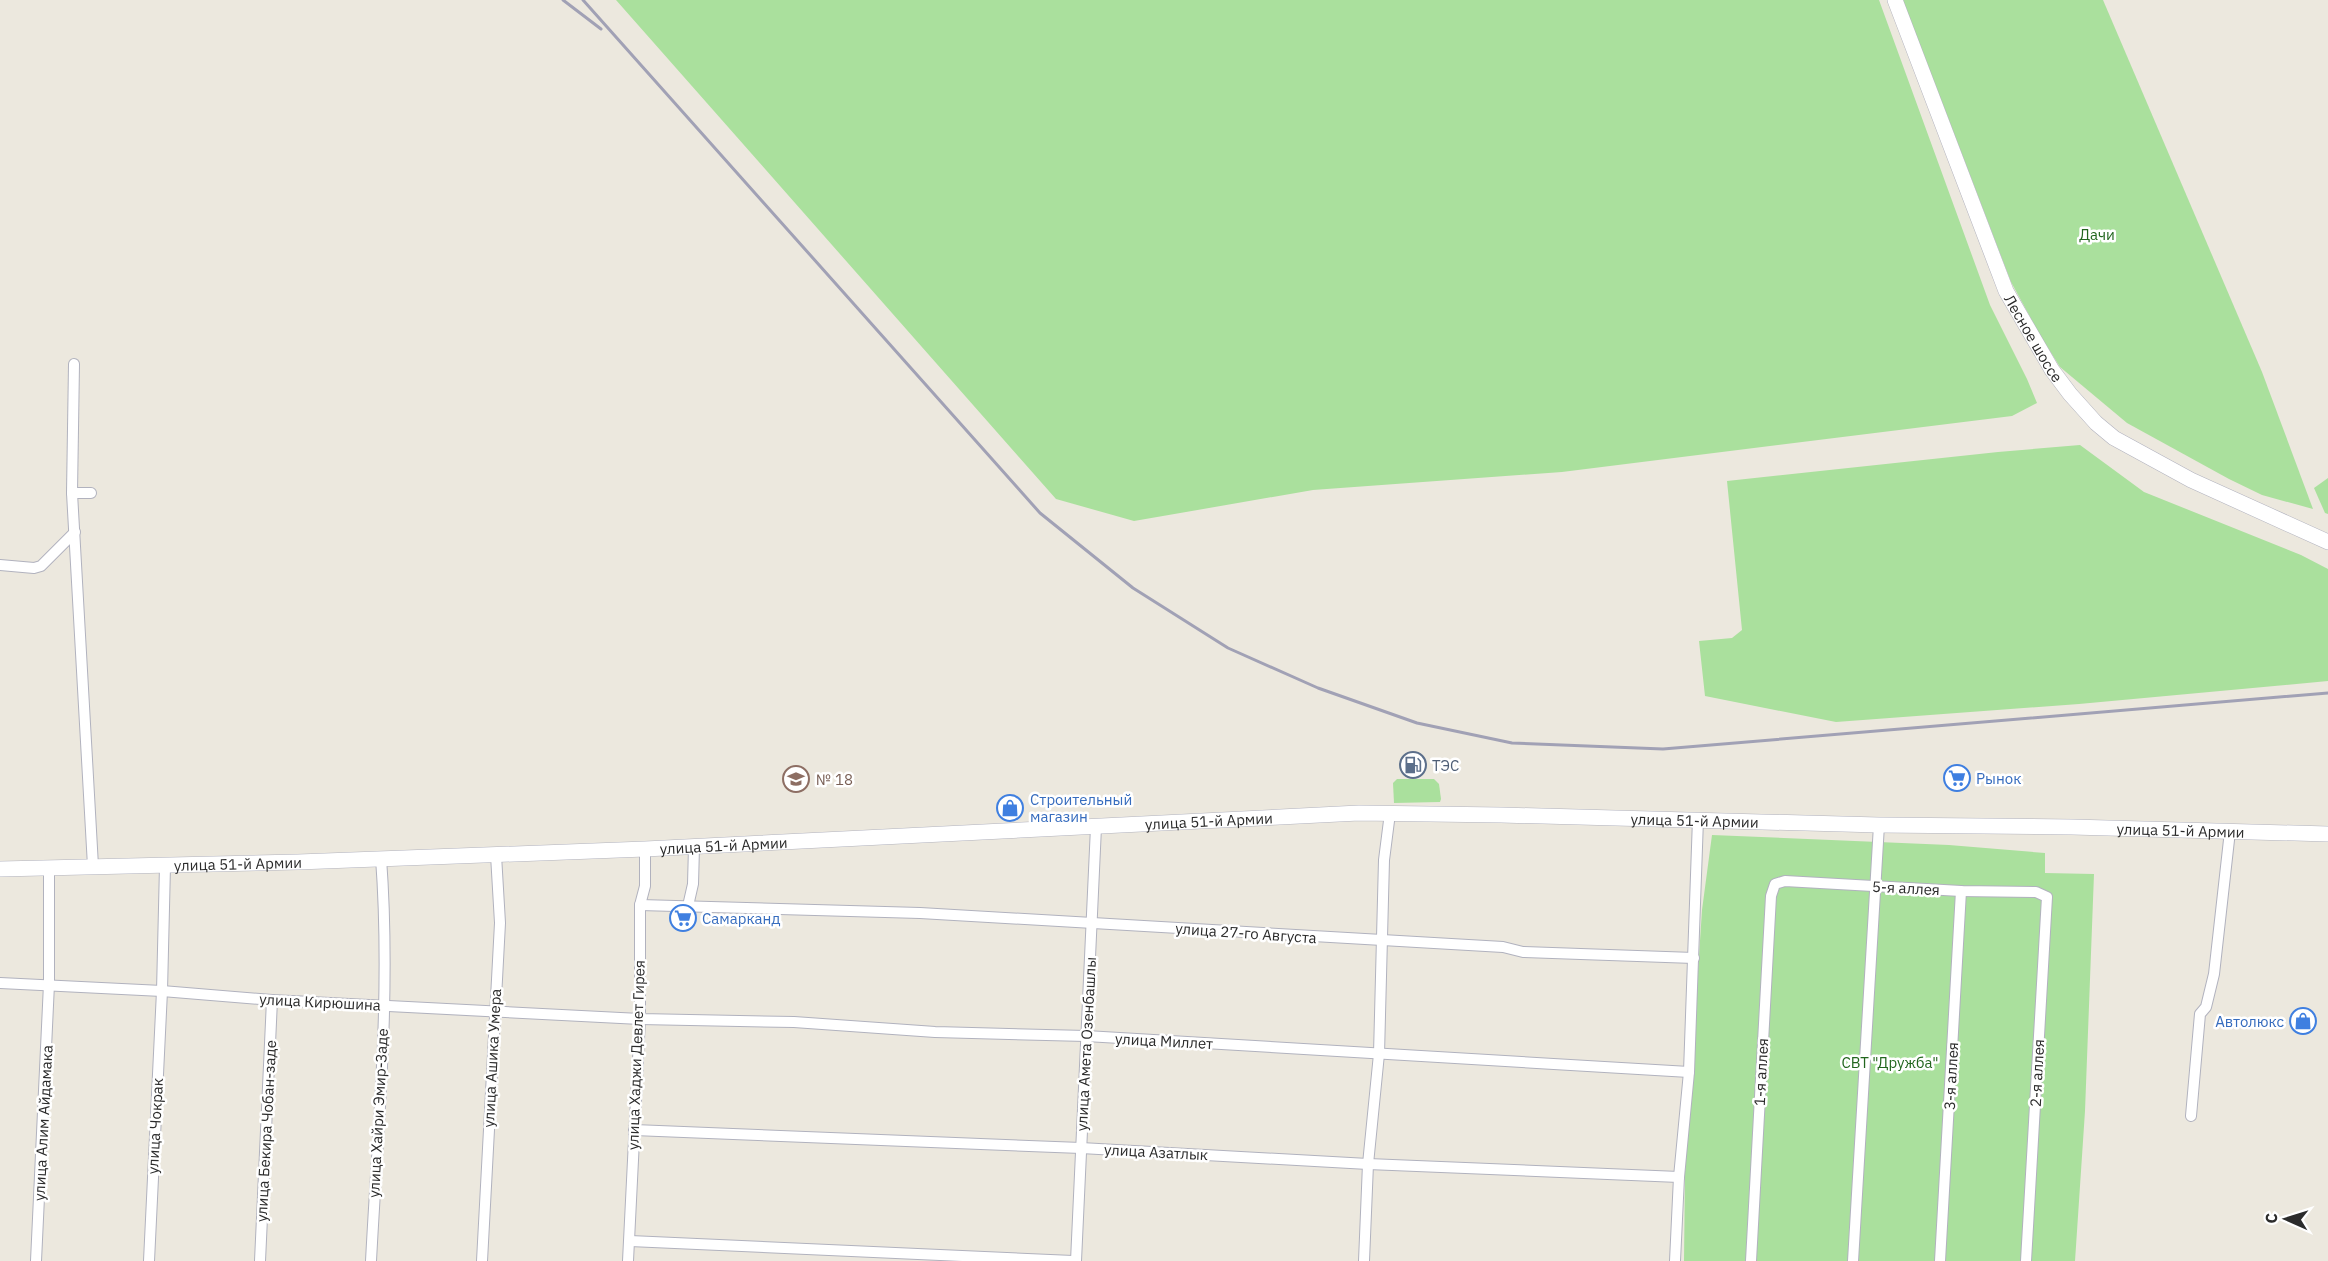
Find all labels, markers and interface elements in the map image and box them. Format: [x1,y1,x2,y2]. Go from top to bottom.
park label: Дачи [2079,225,2115,244]
street label: Лесное шоссе [2000,291,2067,386]
fuel station icon: ТЭС [1398,750,1428,780]
place label: ТЭС [1432,756,1459,775]
supermarket icon: Рынок [1942,763,1972,793]
school or university icon: № 18 [781,764,811,794]
place label: Рынок [1976,769,2021,788]
place label: № 18 [816,770,853,789]
place label: Строительный магазин [1030,790,1132,826]
shop icon: Строительный магазин [995,793,1025,823]
street label: улица 51-й Армии [1145,808,1273,833]
street label: улица 51-й Армии [1630,809,1759,831]
street label: улица 51-й Армии [2116,819,2245,841]
street label: улица 51-й Армии [659,832,788,858]
street label: улица 51-й Армии [174,852,302,874]
street label: 5-я аллея [1872,877,1940,899]
supermarket icon: Самарканд [668,903,698,933]
place label: Самарканд [702,909,780,928]
street label: улица 27-го Августа [1175,919,1317,947]
street label: улица Амета Озенбашлы [1072,956,1100,1132]
street label: улица Хаджи Девлет Гирея [623,960,649,1150]
street label: улица Ашика Умера [479,988,505,1128]
street label: улица Кирюшина [259,989,381,1015]
shop icon: Автолюкс [2288,1006,2318,1036]
place label: Автолюкс [2215,1012,2284,1031]
street label: улица Хайри Эмир-Заде [364,1028,392,1198]
street label: улица Миллет [1114,1029,1214,1053]
street label: 1-я аллея [1750,1038,1772,1106]
street label: улица Бекира Чобан-заде [252,1039,280,1223]
street label: 2-я аллея [2026,1039,2048,1107]
street label: 3-я аллея [1940,1042,1962,1110]
street label: улица Алим Айдамака [29,1045,57,1201]
park label: СВТ "Дружба" [1841,1053,1939,1072]
street label: улица Чокрак [143,1077,167,1175]
street label: улица Азатлык [1103,1140,1209,1164]
north arrow [2256,1189,2316,1249]
text: С [2261,1212,2281,1224]

